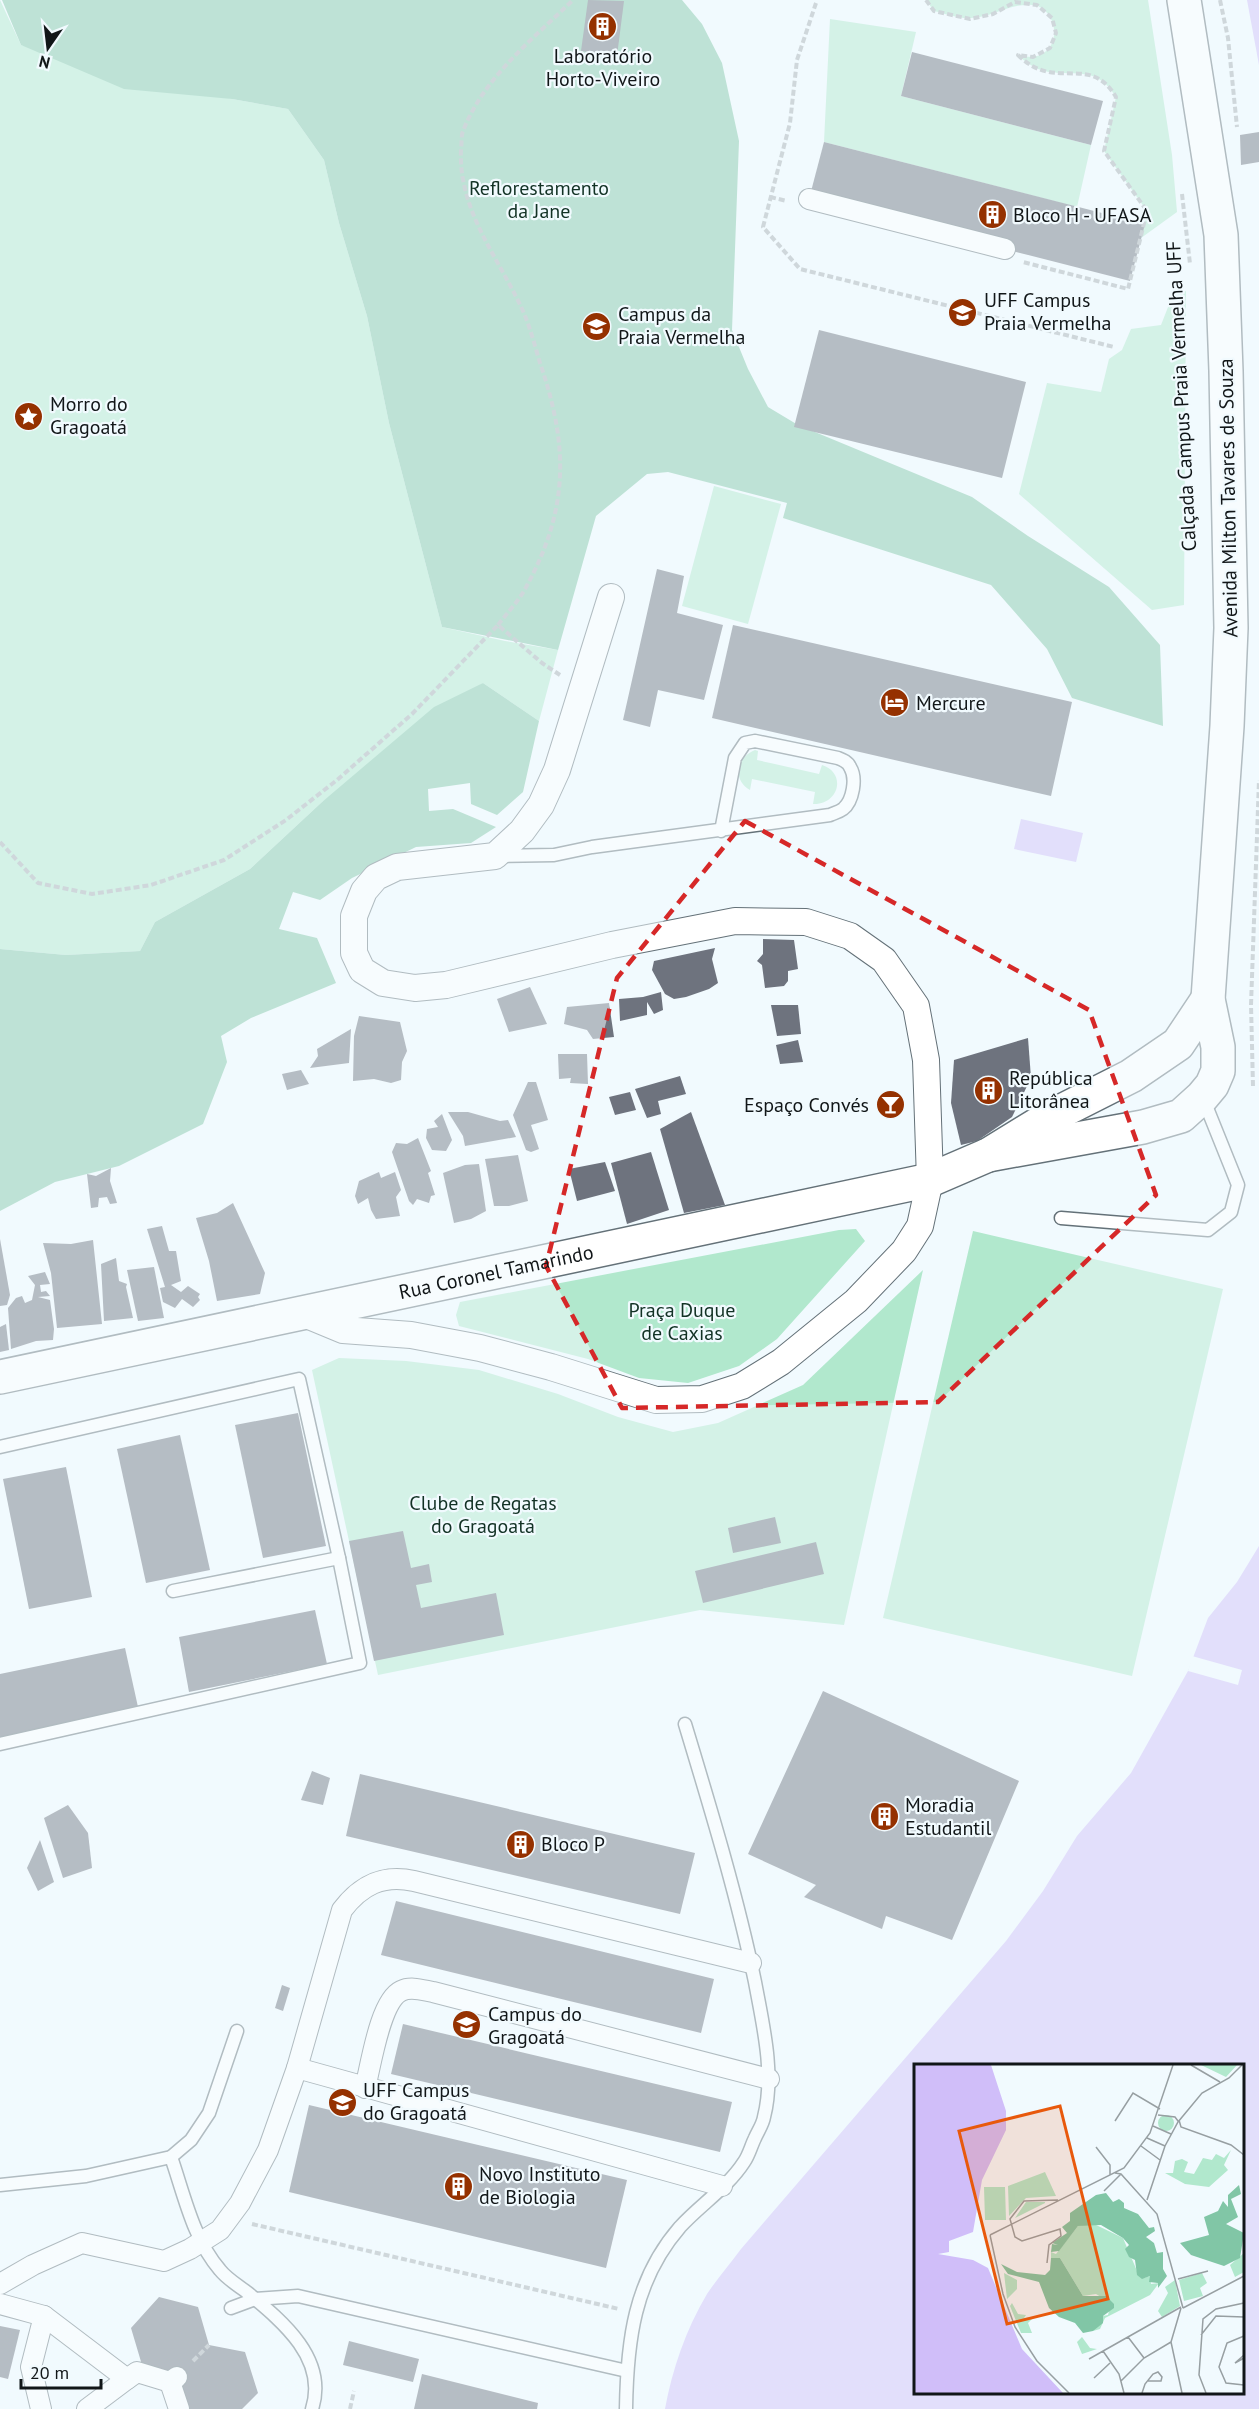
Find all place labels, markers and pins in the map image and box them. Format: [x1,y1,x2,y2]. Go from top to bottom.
building icon: Laboratório Horto-Viveiro [587,10,619,42]
place label: Laboratório Horto-Viveiro [546,43,660,92]
building icon: Bloco H - UFASA [976,199,1008,231]
place label: Bloco H - UFASA [1013,202,1152,228]
place label: UFF Campus Praia Vermelha [984,287,1111,336]
school or university icon: UFF Campus Praia Vermelha [947,296,979,328]
place label: Campus da Praia Vermelha [618,301,745,350]
school or university icon: Campus da Praia Vermelha [581,310,613,342]
place label: Morro do Gragoatá [50,391,128,440]
place icon: Morro do Gragoatá [13,400,45,432]
hotel icon: Mercure [879,687,911,719]
place label: Mercure [916,690,986,716]
place label: República Litorânea [1009,1065,1093,1114]
building icon: República Litorânea [972,1074,1004,1106]
bar icon: Espaço Convés [874,1089,906,1121]
place label: Espaço Convés [744,1092,869,1118]
place label: Moradia Estudantil [905,1792,991,1841]
building icon: Moradia Estudantil [868,1801,900,1833]
building icon: Bloco P [504,1828,536,1860]
place label: Bloco P [541,1831,605,1857]
place label: Campus do Gragoatá [488,2001,582,2050]
school or university icon: Campus do Gragoatá [451,2009,483,2041]
place label: UFF Campus do Gragoatá [363,2077,469,2126]
school or university icon: UFF Campus do Gragoatá [326,2086,358,2118]
place label: Novo Instituto de Biologia [479,2161,601,2210]
building icon: Novo Instituto de Biologia [442,2170,474,2202]

